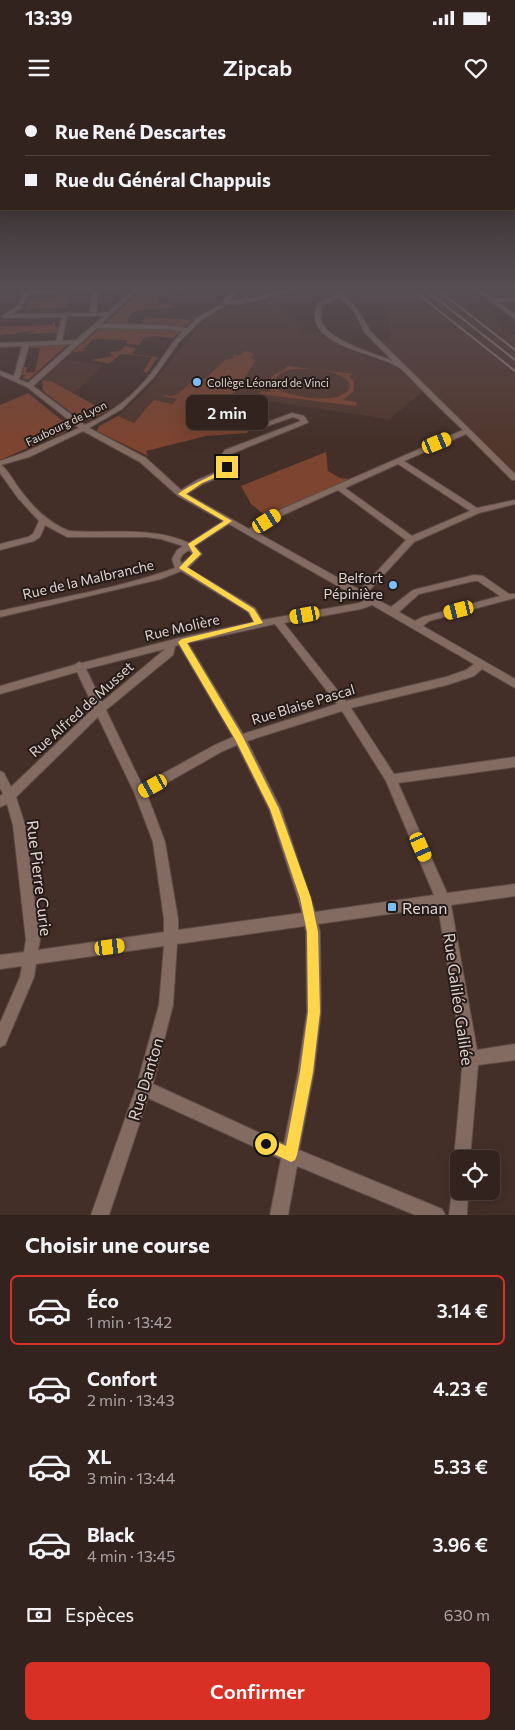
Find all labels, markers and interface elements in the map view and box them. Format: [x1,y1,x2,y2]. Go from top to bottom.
text: 13:39 [25,6,72,29]
icon: menu [25,54,53,82]
text: Zipcab [223,54,292,81]
icon: heart [462,54,490,82]
text: Rue René Descartes [55,120,226,143]
text: Rue du Général Chappuis [55,168,271,191]
marker: Collège Léonard de Vinci [191,376,203,388]
place label: Collège Léonard de Vinci [207,376,329,389]
callout: 2 min [186,394,268,430]
street label: Faubourg de Lyon [23,398,109,448]
text: 2 min [207,403,247,422]
car [420,430,453,456]
route end [216,456,238,478]
car [250,507,283,535]
street label: Rue de la Malbranche [21,556,155,602]
place label: Belfort Pépinière [323,569,383,602]
marker: Belfort Pépinière [387,579,399,591]
car [442,599,475,621]
car [288,605,321,625]
street label: Rue Molière [143,610,221,644]
street label: Rue Alfred de Musset [25,658,137,760]
street label: Rue Blaise Pascal [249,680,357,728]
car [136,772,169,800]
street label: Rue Pierre Curie [23,819,57,937]
car [408,830,433,864]
place label: Renan [402,898,447,917]
marker: Renan [386,901,398,913]
street label: Rue Galiléo Galilée [440,931,478,1067]
car [94,938,125,956]
street label: Rue Danton [123,1035,167,1123]
route start [255,1133,277,1155]
map controls [450,1150,500,1200]
button: locate [450,1150,500,1200]
text: Choisir une course [25,1231,210,1258]
icon: car [27,1288,72,1333]
text: Éco [87,1289,119,1312]
text: 3.14 € [437,1299,488,1322]
text: 1 min · 13:42 [87,1312,172,1331]
icon: car [27,1366,72,1411]
text: Confort [87,1367,157,1390]
text: 4.23 € [433,1377,488,1400]
text: 2 min · 13:43 [87,1390,175,1409]
icon: car [27,1444,72,1489]
text: XL [87,1445,112,1468]
text: 5.33 € [434,1455,488,1478]
text: 3 min · 13:44 [87,1468,175,1487]
icon: car [27,1522,72,1567]
text: Black [87,1523,135,1546]
text: 3.96 € [432,1533,488,1556]
text: 4 min · 13:45 [87,1546,175,1565]
icon: cash [25,1601,53,1629]
text: Espèces [65,1603,134,1626]
text: 630 m [444,1605,490,1624]
button: Confirmer [25,1662,490,1720]

